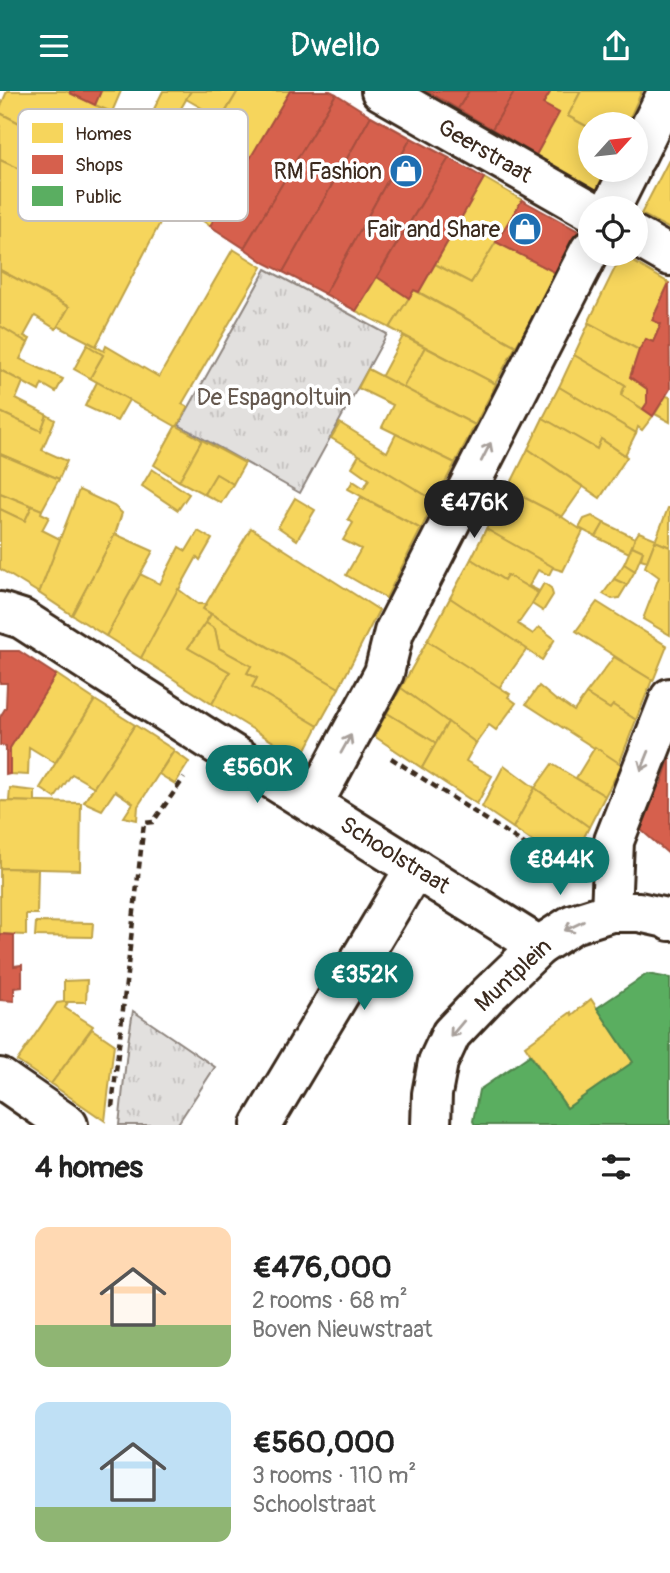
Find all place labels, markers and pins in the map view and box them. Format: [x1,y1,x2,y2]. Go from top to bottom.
shop icon: RM Fashion [387,152,425,190]
place label: RM Fashion [273,157,382,186]
shop icon: Fair and Share [506,210,544,248]
place label: Fair and Share [366,215,501,244]
pin: €476K [425,481,523,540]
pin: €560K [208,745,306,805]
pin: €844K [511,837,609,897]
pin: €352K [315,953,413,1012]

